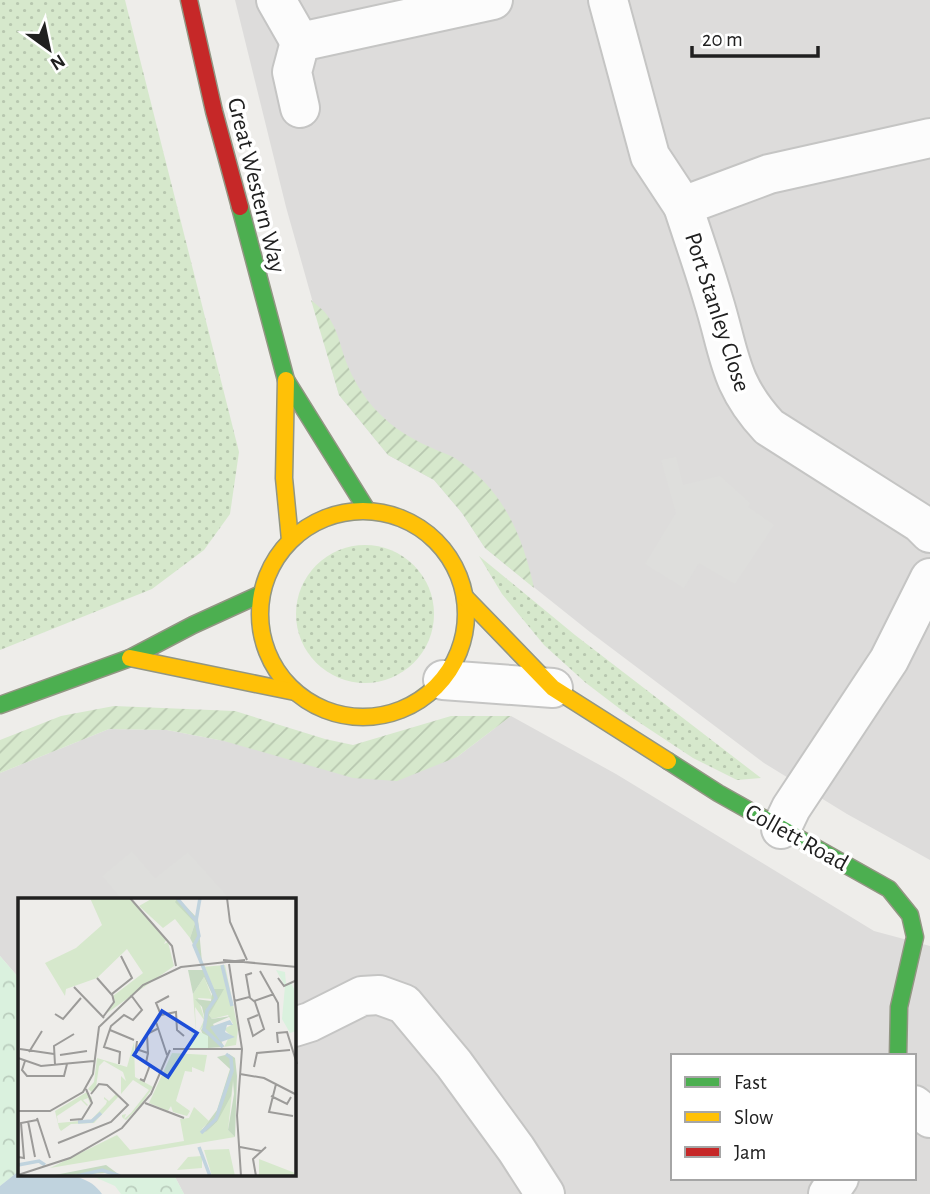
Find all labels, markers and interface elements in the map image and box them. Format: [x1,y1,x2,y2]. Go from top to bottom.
north arrow [14,14,84,84]
scale bar [692,14,818,58]
text: 20 m [702,29,743,50]
text: N [47,50,68,74]
street label: Great Western Way [223,95,289,275]
street label: Port Stanley Close [680,230,754,395]
street label: Collett Road [741,800,852,876]
inset map [18,898,296,1176]
legend [671,1054,916,1180]
text: Fast [734,1072,767,1093]
text: Slow [734,1107,773,1128]
text: Jam [734,1142,766,1163]

